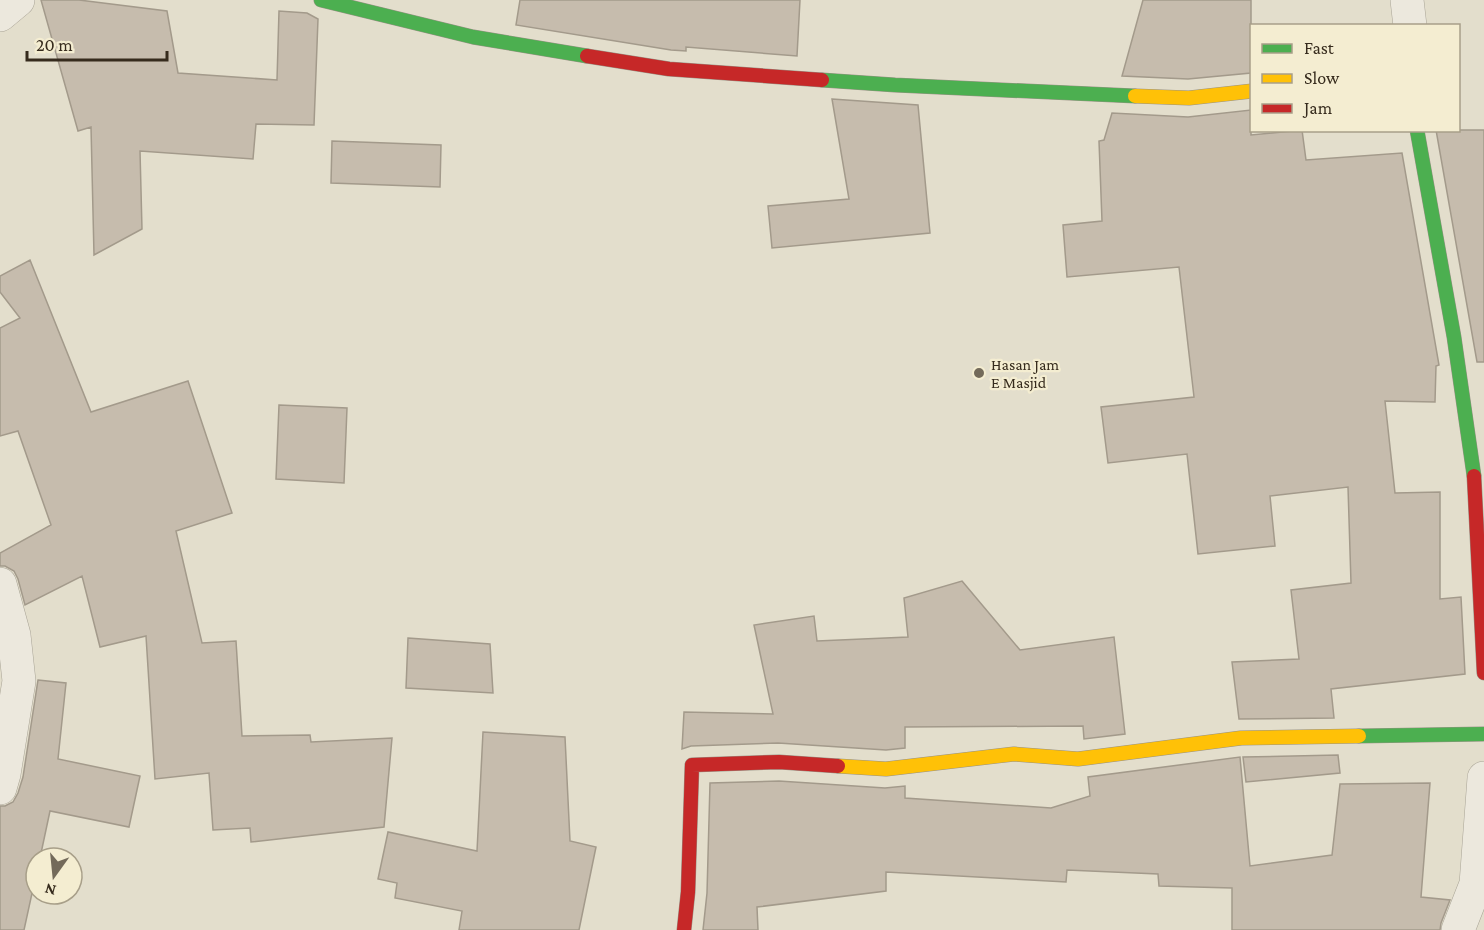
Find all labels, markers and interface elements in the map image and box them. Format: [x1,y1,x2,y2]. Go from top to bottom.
scale bar [27,24,166,62]
legend [1250,24,1460,132]
text: 20 m [36,35,73,55]
text: Fast [1304,38,1335,58]
text: Slow [1304,68,1340,88]
text: Jam [1302,98,1333,118]
place label: Hasan Jam E Masjid [991,356,1059,392]
marker: Hasan Jam E Masjid [972,366,986,380]
north arrow [24,846,84,906]
text: N [43,880,58,900]

